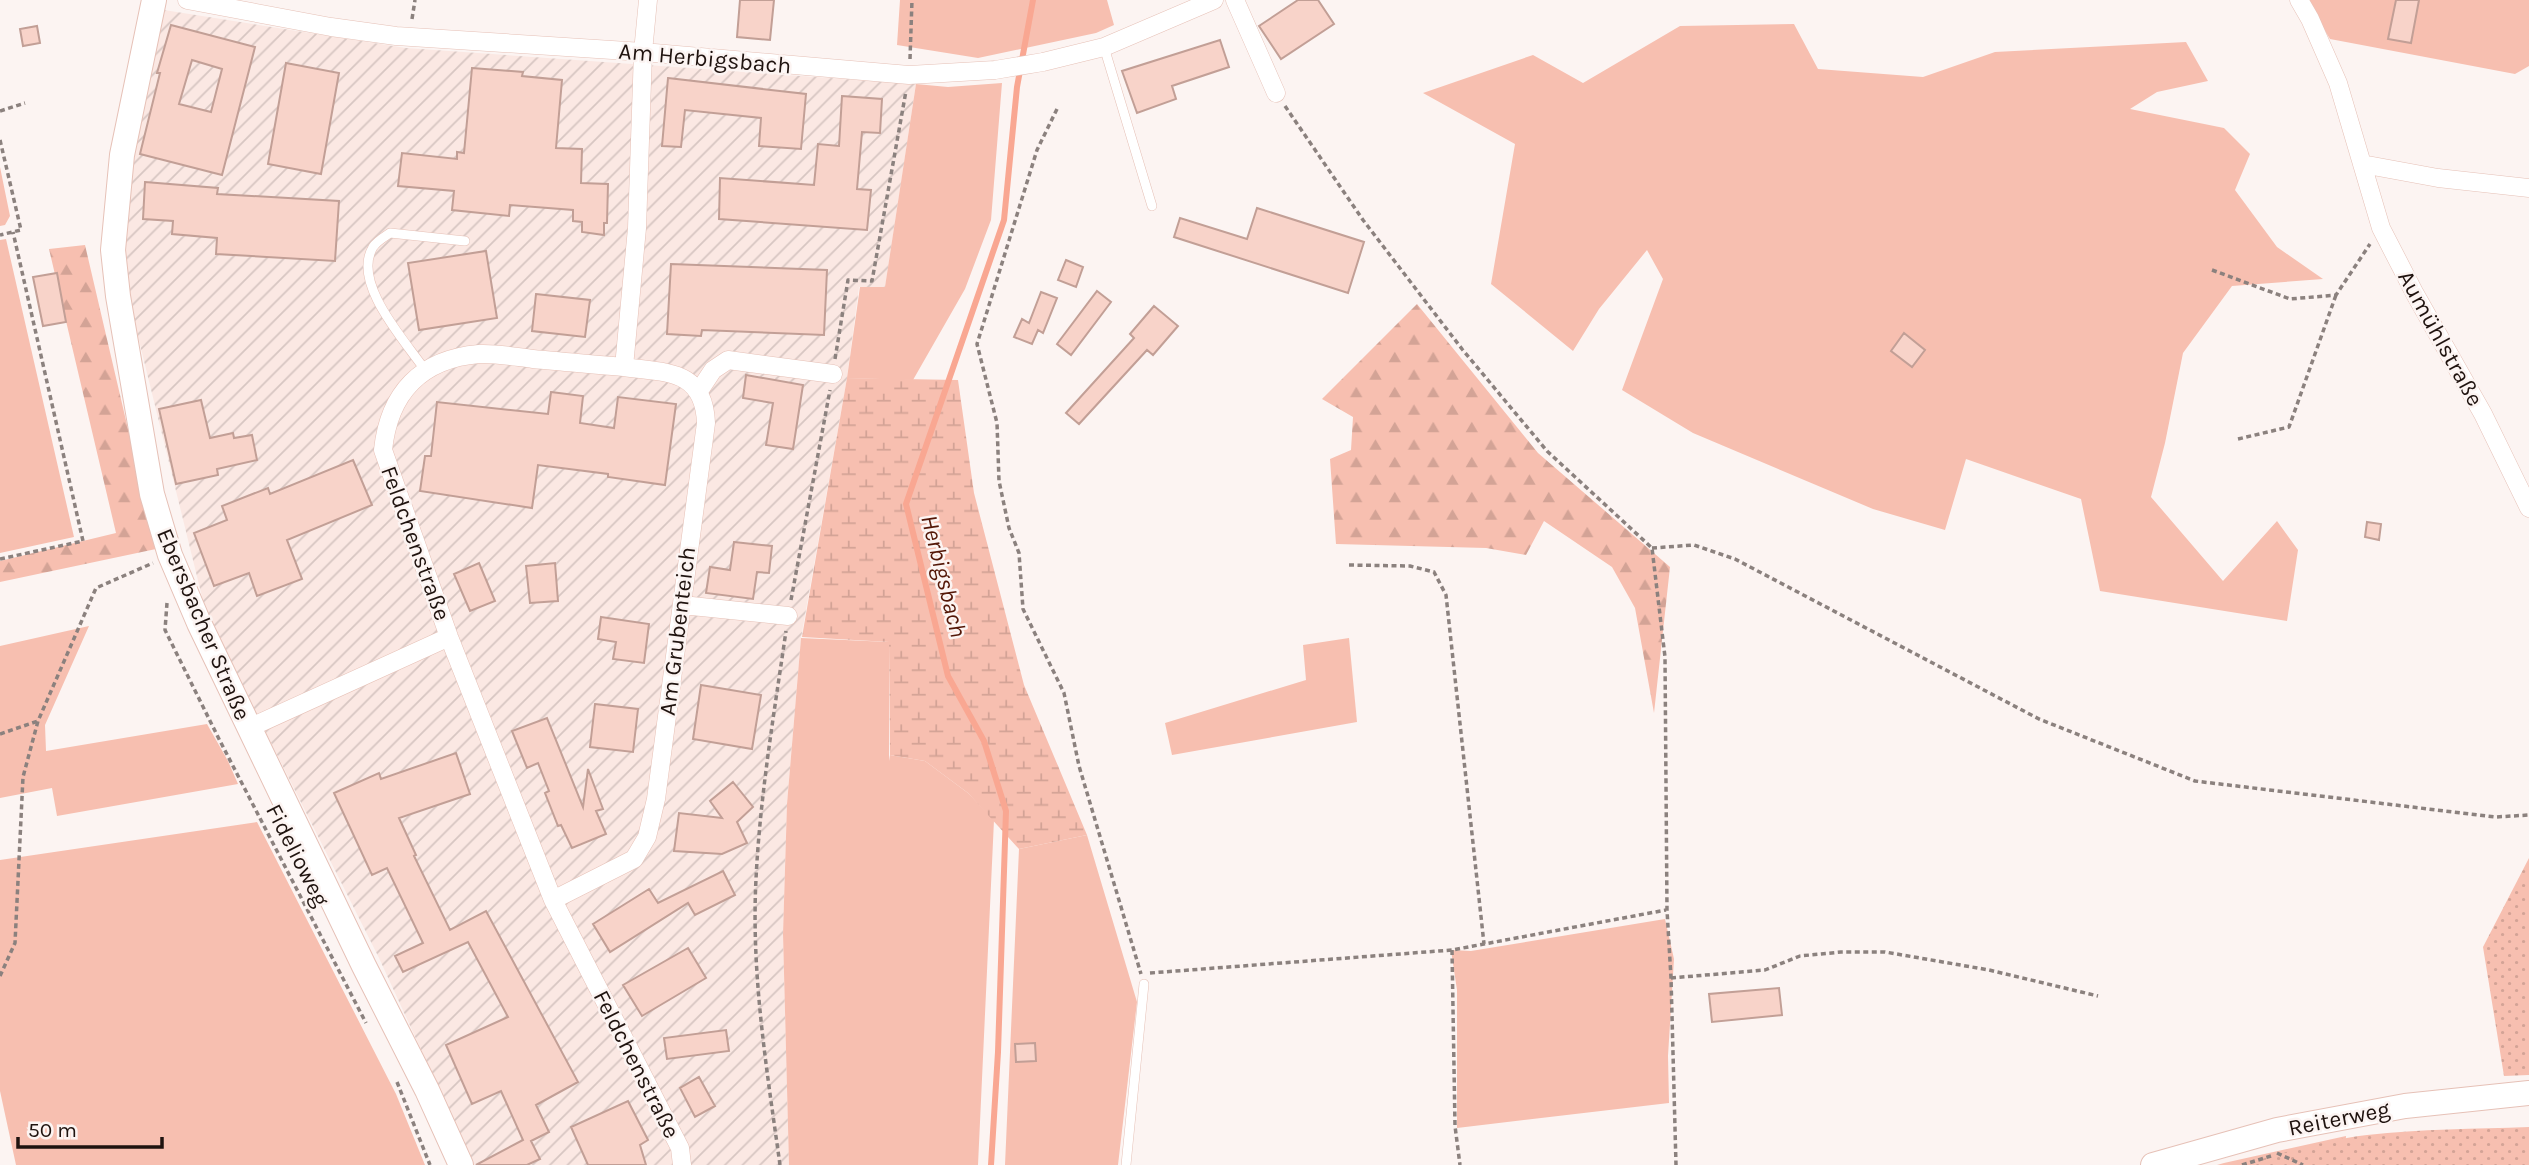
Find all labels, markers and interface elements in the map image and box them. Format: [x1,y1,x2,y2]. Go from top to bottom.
street label: Am Herbigsbach [617,37,792,79]
street label: Aumühlstraße [2392,266,2489,411]
street label: Feldchenstraße [375,462,456,624]
water label: Herbigsbach [915,512,973,640]
street label: Ebersbacher Straße [151,524,256,724]
street label: Am Grubenteich [654,545,701,717]
street label: Fidelioweg [260,799,335,911]
street label: Feldchenstraße [588,986,685,1143]
street label: Reiterweg [2286,1095,2392,1142]
scale bar [18,1106,161,1150]
text: 50 m [28,1118,77,1142]

